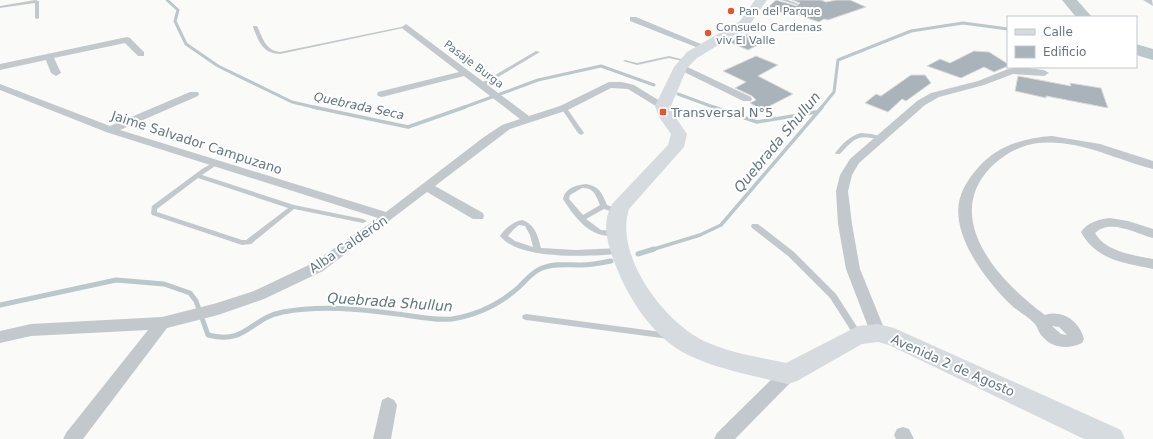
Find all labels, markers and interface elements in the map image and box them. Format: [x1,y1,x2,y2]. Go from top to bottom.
place label: Pan del Parque [739,5,821,18]
marker: Pan del Parque [726,6,736,16]
legend [1007,16,1137,68]
place label: Consuelo Cardenas viv El Valle [716,21,822,47]
text: Calle [1043,25,1073,39]
marker: Consuelo Cardenas viv El Valle [703,28,713,38]
street label: Pasaje Burga [441,38,506,91]
text: Edificio [1043,45,1086,59]
water label: Quebrada Shullun [730,89,824,195]
water label: Quebrada Seca [313,90,405,122]
place label: Transversal N°5 [670,105,773,120]
street label: Jaime Salvador Campuzano [109,107,284,177]
marker: Transversal N°5 [658,107,668,117]
street label: Alba Calderón [306,213,390,276]
water label: Quebrada Shullun [327,290,453,314]
street label: Avenida 2 de Agosto [889,331,1017,400]

